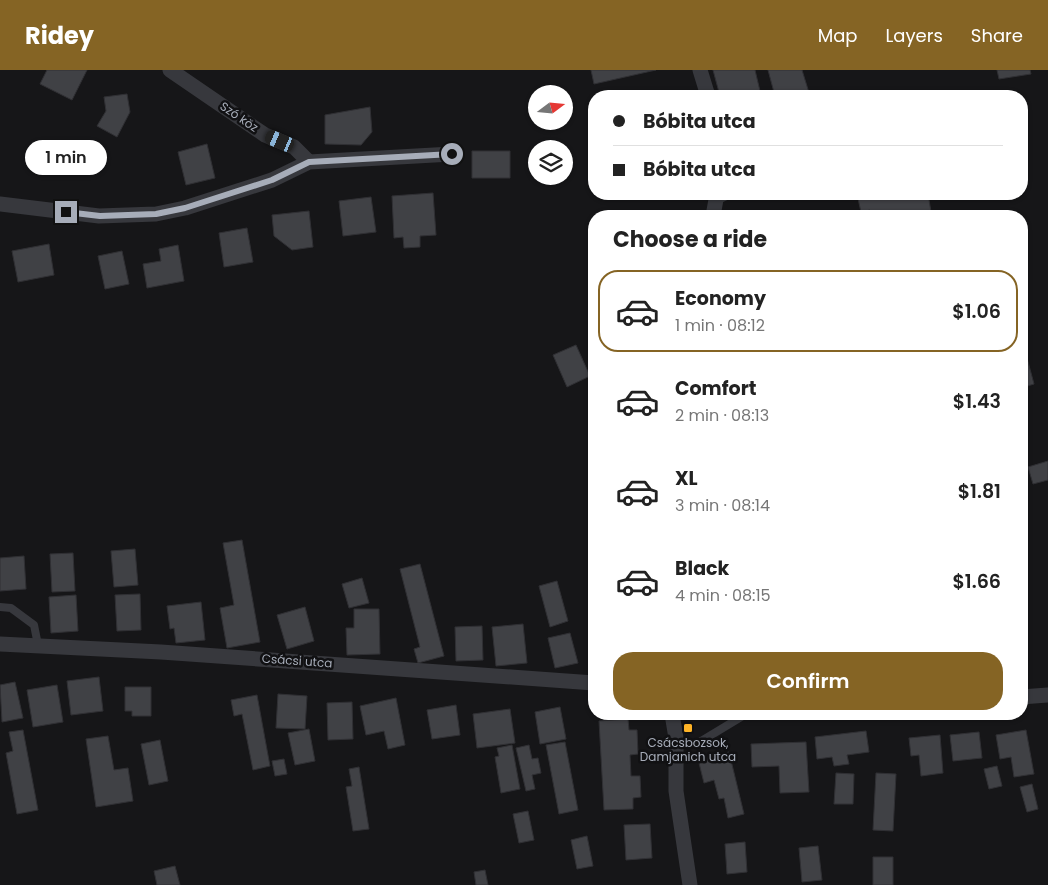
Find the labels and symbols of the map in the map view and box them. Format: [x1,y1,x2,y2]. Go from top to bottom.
north arrow [528,85,572,130]
street label: Szó köz [217,98,262,136]
car [263,128,296,154]
callout: 1 min [25,140,107,174]
route start [441,143,463,165]
route end [55,201,77,223]
street label: Csácsi utca [261,650,333,671]
marker: Csácsbozsok, Damjanich utca [682,722,694,734]
place label: Csácsbozsok, Damjanich utca [640,734,736,765]

